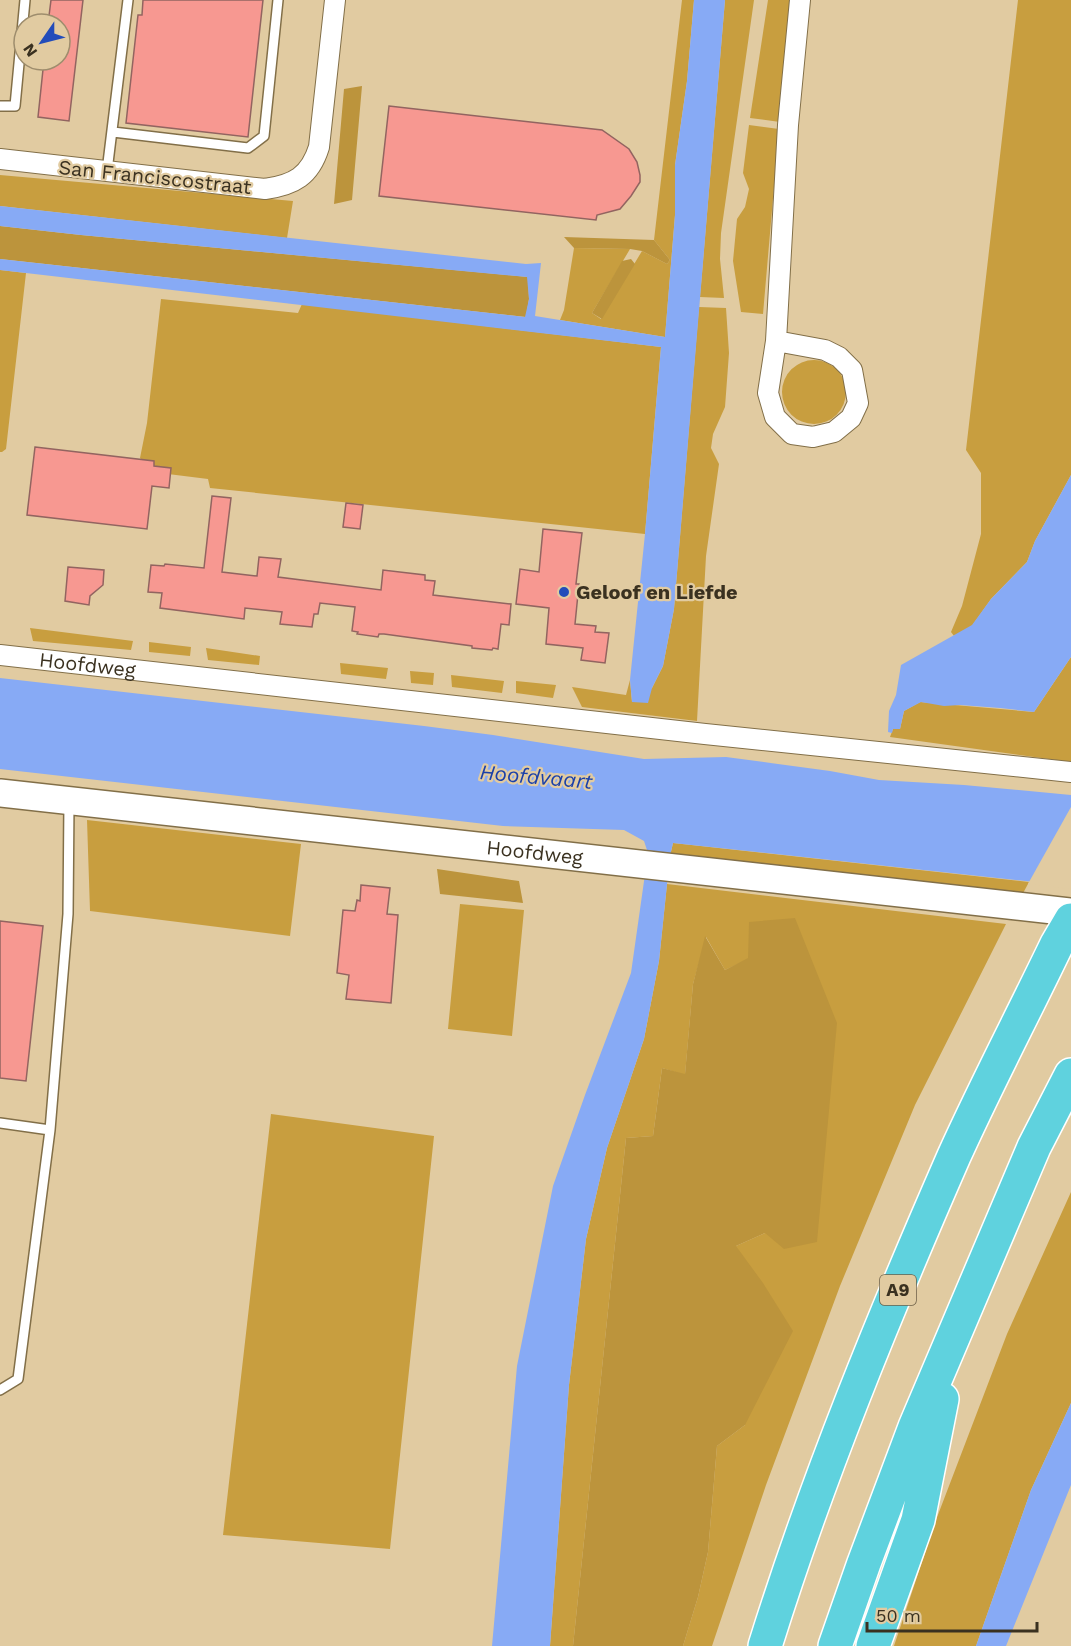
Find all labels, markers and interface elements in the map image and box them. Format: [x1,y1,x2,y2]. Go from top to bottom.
north arrow [12,12,72,72]
text: N [19,40,41,61]
street label: San Franciscostraat [57,155,253,199]
place label: Geloof en Liefde [576,580,738,604]
marker: Geloof en Liefde [557,585,571,599]
street label: Hoofdweg [38,647,137,682]
water label: Hoofdvaart [479,759,594,794]
street label: Hoofdweg [485,835,585,870]
road number: A9 [880,1275,916,1305]
scale bar [867,1595,1036,1633]
text: 50 m [876,1605,921,1626]

